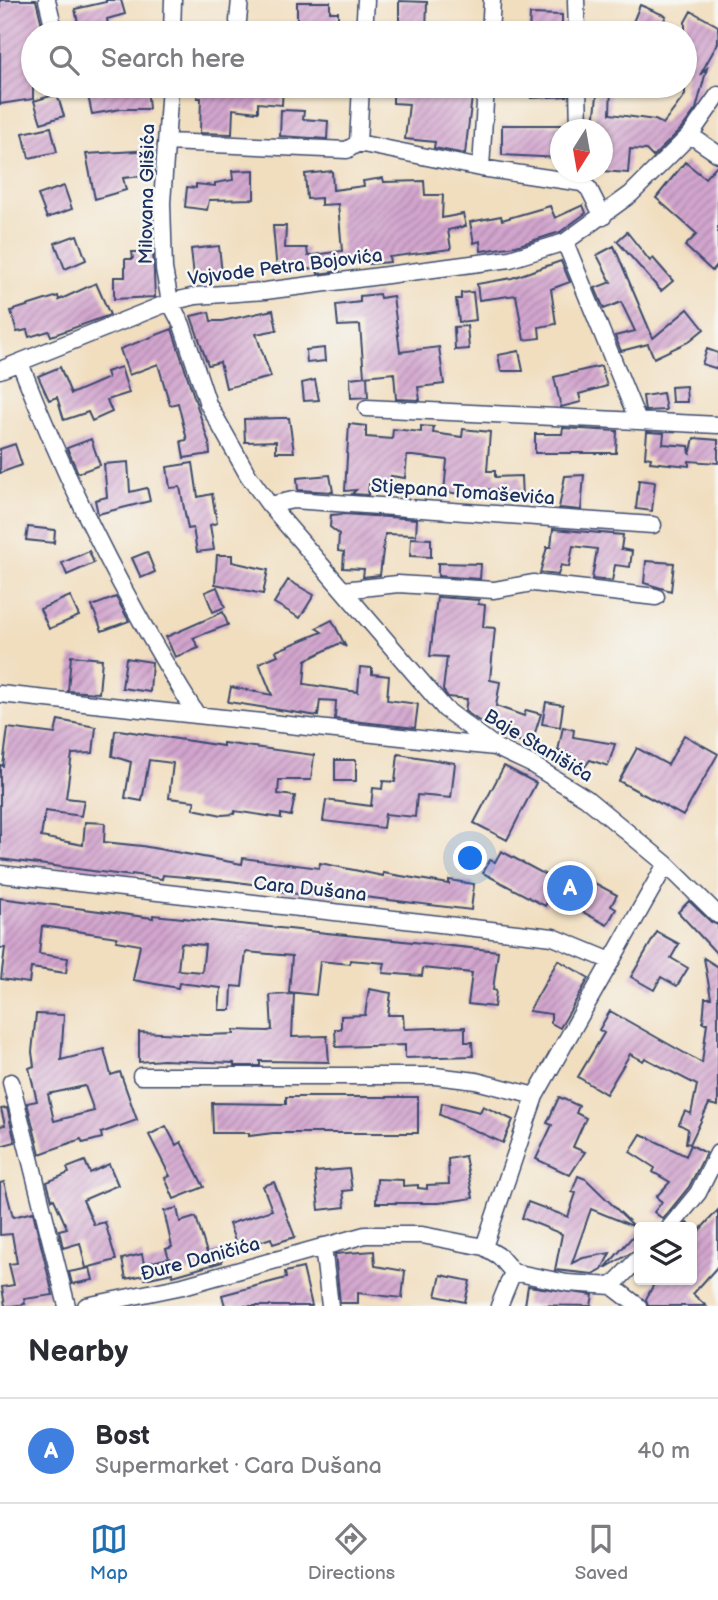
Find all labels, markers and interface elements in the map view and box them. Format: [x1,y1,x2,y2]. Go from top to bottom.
search box [21,21,697,98]
icon: search [45,41,83,79]
text: Search here [101,44,245,75]
north arrow [550,119,613,182]
street label: Milovana Glišića [135,123,160,265]
street label: Vojvode Petra Bojovića [187,244,384,291]
street label: Stjepana Tomaševića [370,475,556,510]
street label: Baje Stanišića [480,705,597,788]
your location [453,841,487,875]
pin: A [547,862,593,914]
street label: Cara Dušana [252,872,368,907]
map controls [634,1222,697,1285]
button: layers [634,1222,697,1285]
street label: Đure Daničića [138,1232,262,1286]
text: Nearby [28,1334,128,1370]
text: Bost [95,1421,150,1452]
text: A [44,1437,58,1465]
text: 40 m [637,1437,690,1465]
text: Supermarket · Cara Dušana [95,1452,382,1480]
tab: Map [90,1520,128,1585]
tab: Directions [308,1520,395,1585]
tab: Saved [575,1520,628,1585]

